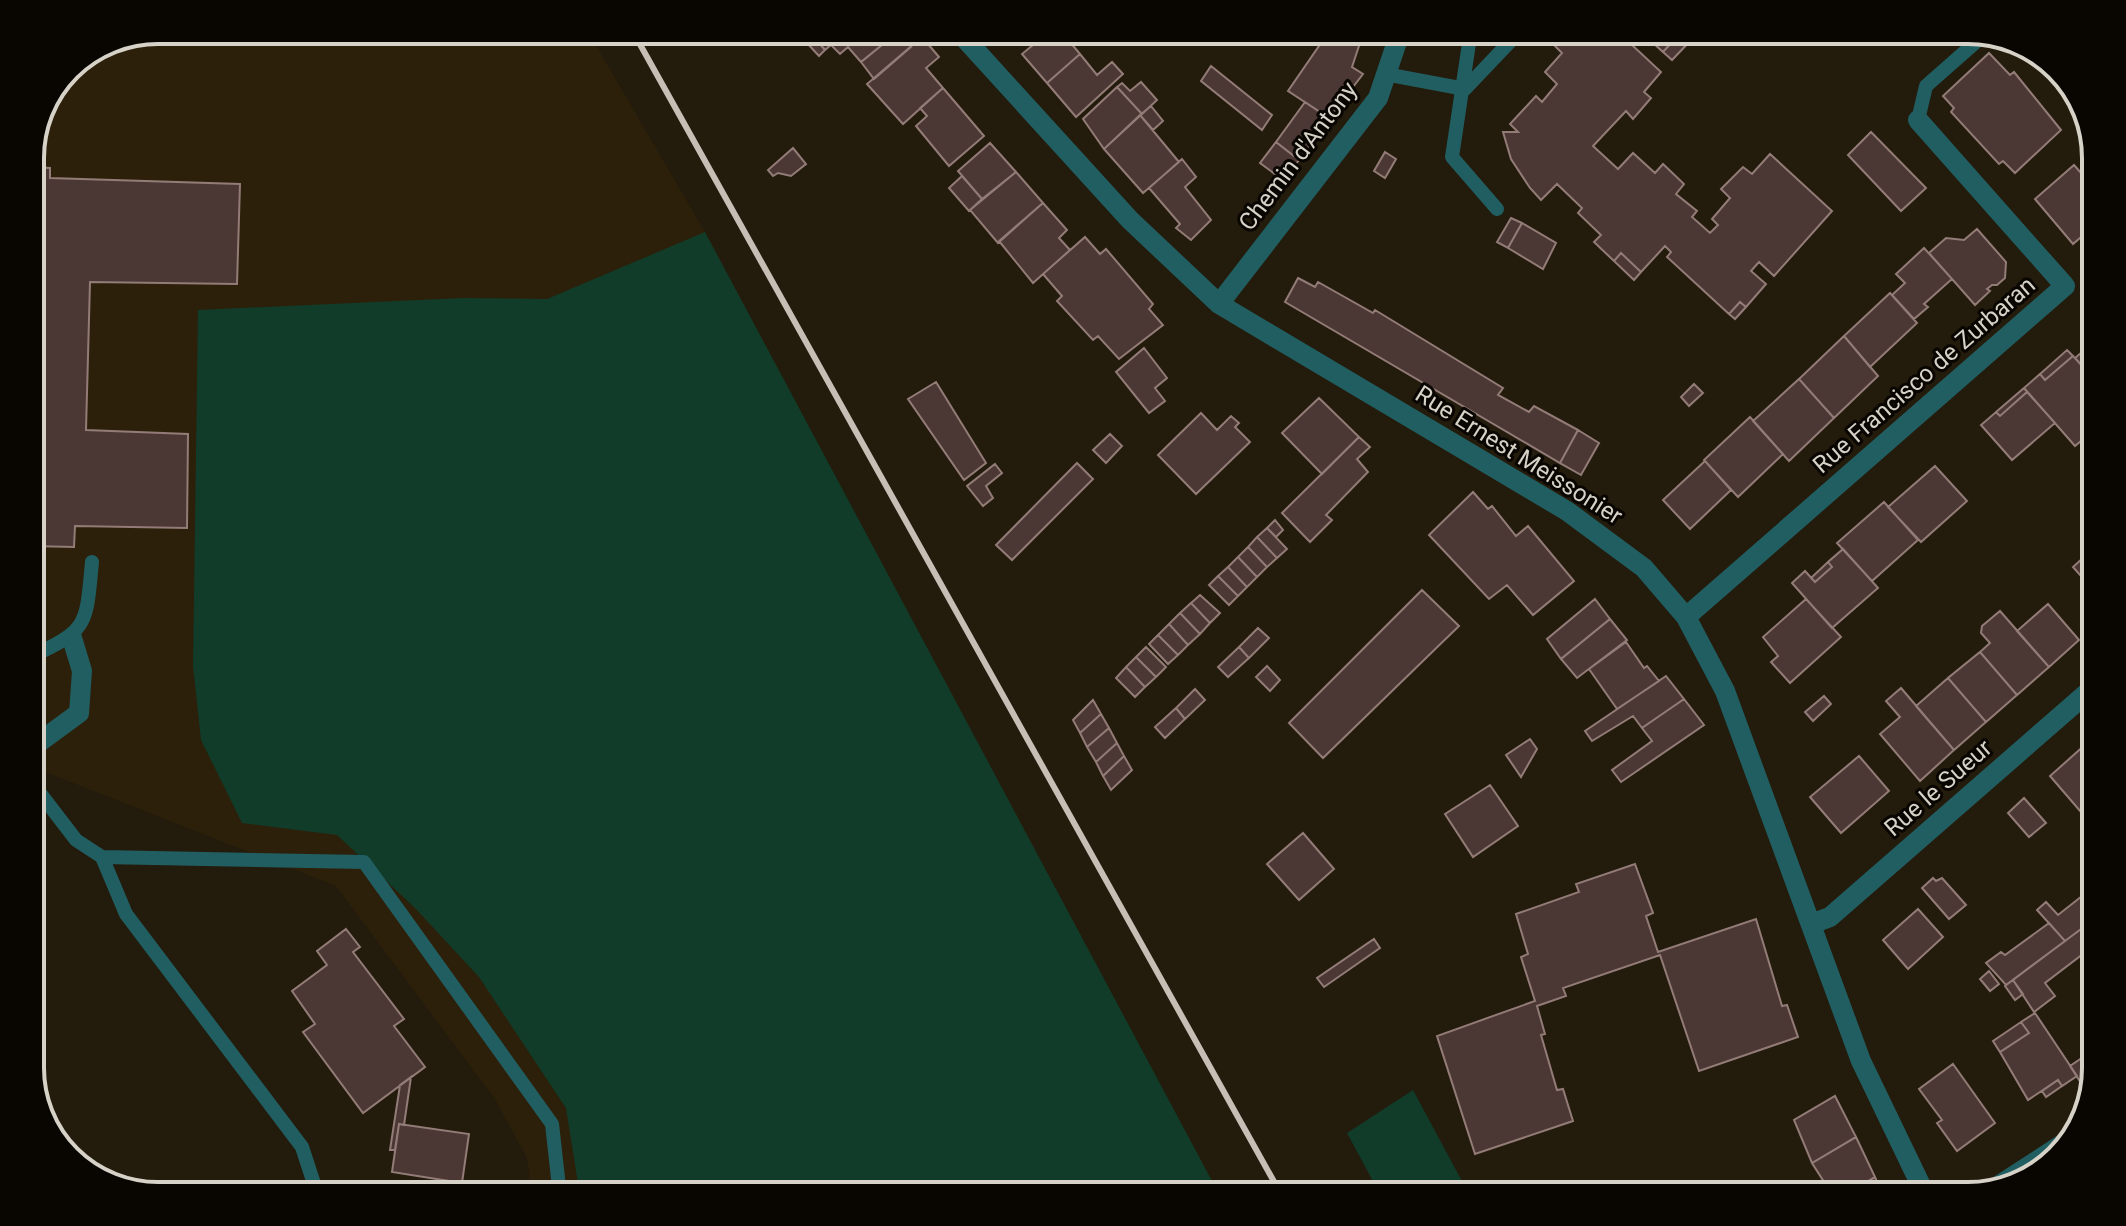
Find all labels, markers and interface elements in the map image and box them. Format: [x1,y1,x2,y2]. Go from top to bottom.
street label: Chemin d'Antony [1233,76,1363,236]
street label: Rue Francisco de Zurbaran [1807,271,2041,479]
street label: Rue Ernest Meissonier [1410,380,1628,530]
street label: Rue le Sueur [1879,734,1997,842]

